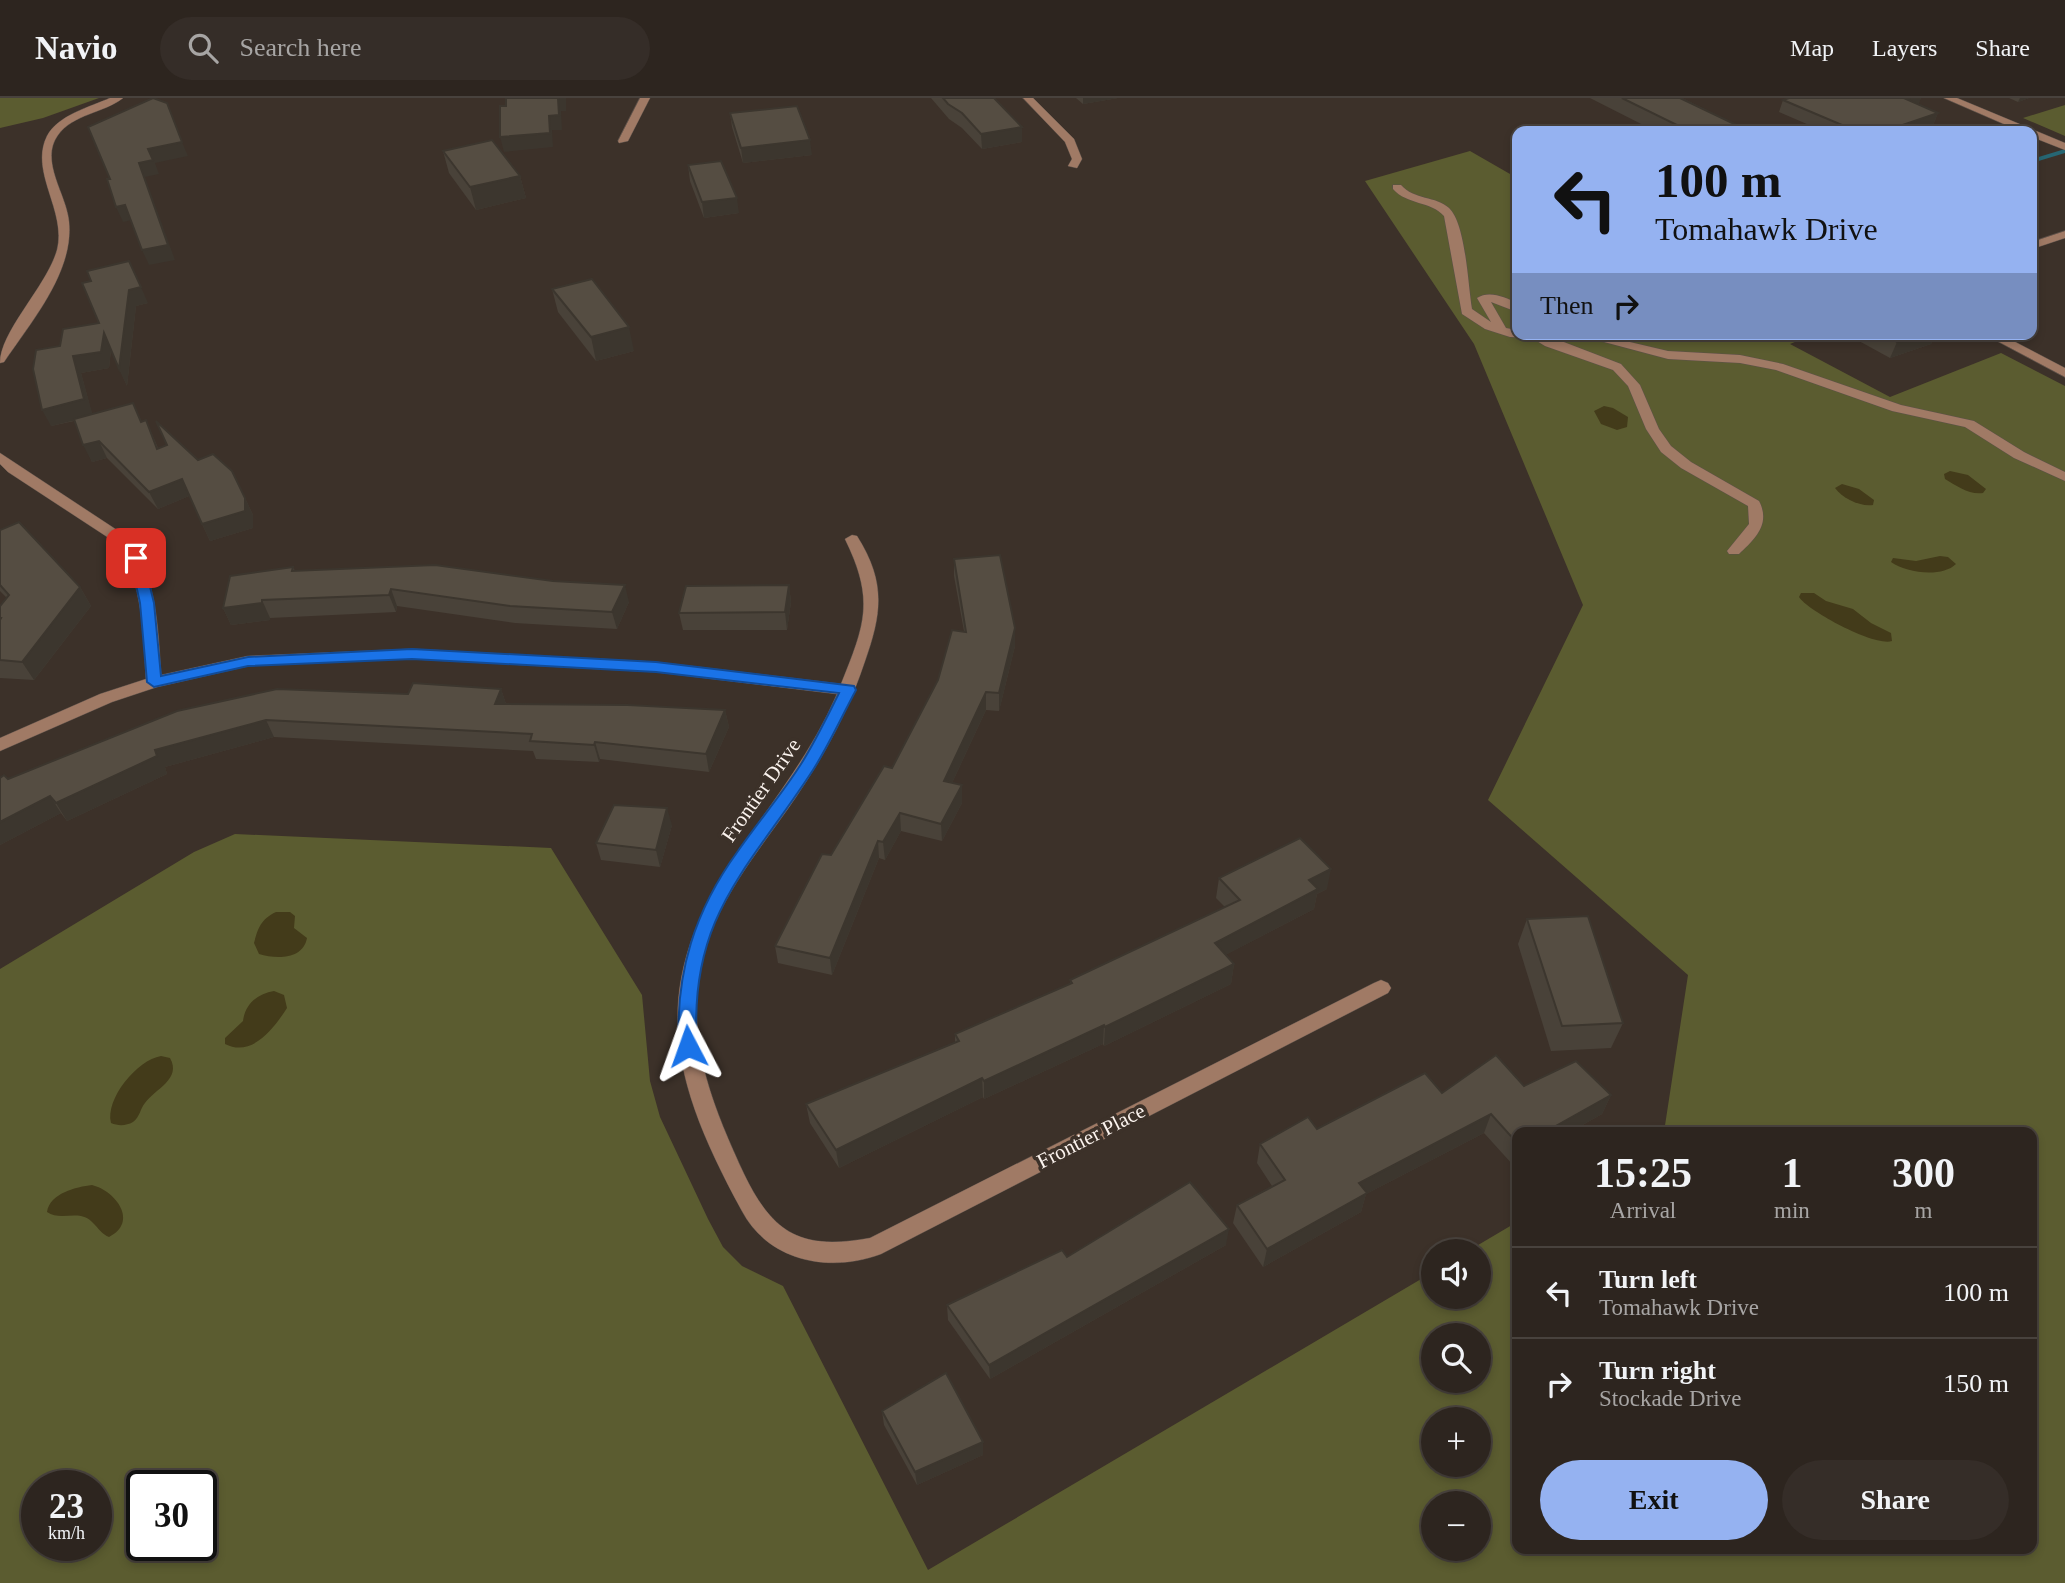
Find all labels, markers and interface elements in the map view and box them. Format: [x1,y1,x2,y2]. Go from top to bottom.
search box [160,17,650,80]
icon: search [184,29,222,67]
text: Navio [35,30,118,66]
text: Search here [240,33,361,62]
text: Map [1790,35,1834,61]
text: Layers [1872,35,1937,61]
text: Share [1975,35,2030,61]
text: 100 m [1655,153,1782,208]
icon: left [1540,154,1631,245]
text: Tomahawk Drive [1655,211,1878,247]
icon: right [1607,287,1645,325]
text: Then [1540,291,1593,320]
pin [106,528,166,588]
icon: arrive [117,539,155,577]
street label: Frontier Drive [717,734,805,846]
position arrow [651,1009,725,1083]
street label: Frontier Place [1033,1098,1149,1174]
text: 15:25 [1594,1150,1692,1196]
text: 1 [1781,1150,1802,1196]
text: 300 [1892,1150,1955,1196]
text: Arrival [1610,1198,1676,1223]
text: min [1774,1198,1810,1223]
text: m [1914,1198,1932,1223]
map controls [1421,1239,1491,1561]
button: sound [1421,1239,1491,1309]
text: Turn left [1599,1265,1697,1294]
icon: left [1540,1274,1578,1312]
text: 100 m [1943,1278,2009,1307]
text: Tomahawk Drive [1599,1295,1759,1320]
button: search [1421,1323,1491,1393]
text: Turn right [1599,1356,1716,1385]
icon: right [1540,1365,1578,1403]
text: 150 m [1943,1369,2009,1398]
text: Stockade Drive [1599,1386,1741,1411]
button: + [1421,1407,1491,1477]
button: Exit [1540,1460,1768,1540]
button: Share [1782,1460,2009,1540]
speed limit sign: 30 [126,1470,217,1561]
text: 23 [49,1487,84,1526]
button: − [1421,1491,1491,1561]
text: km/h [48,1523,85,1543]

